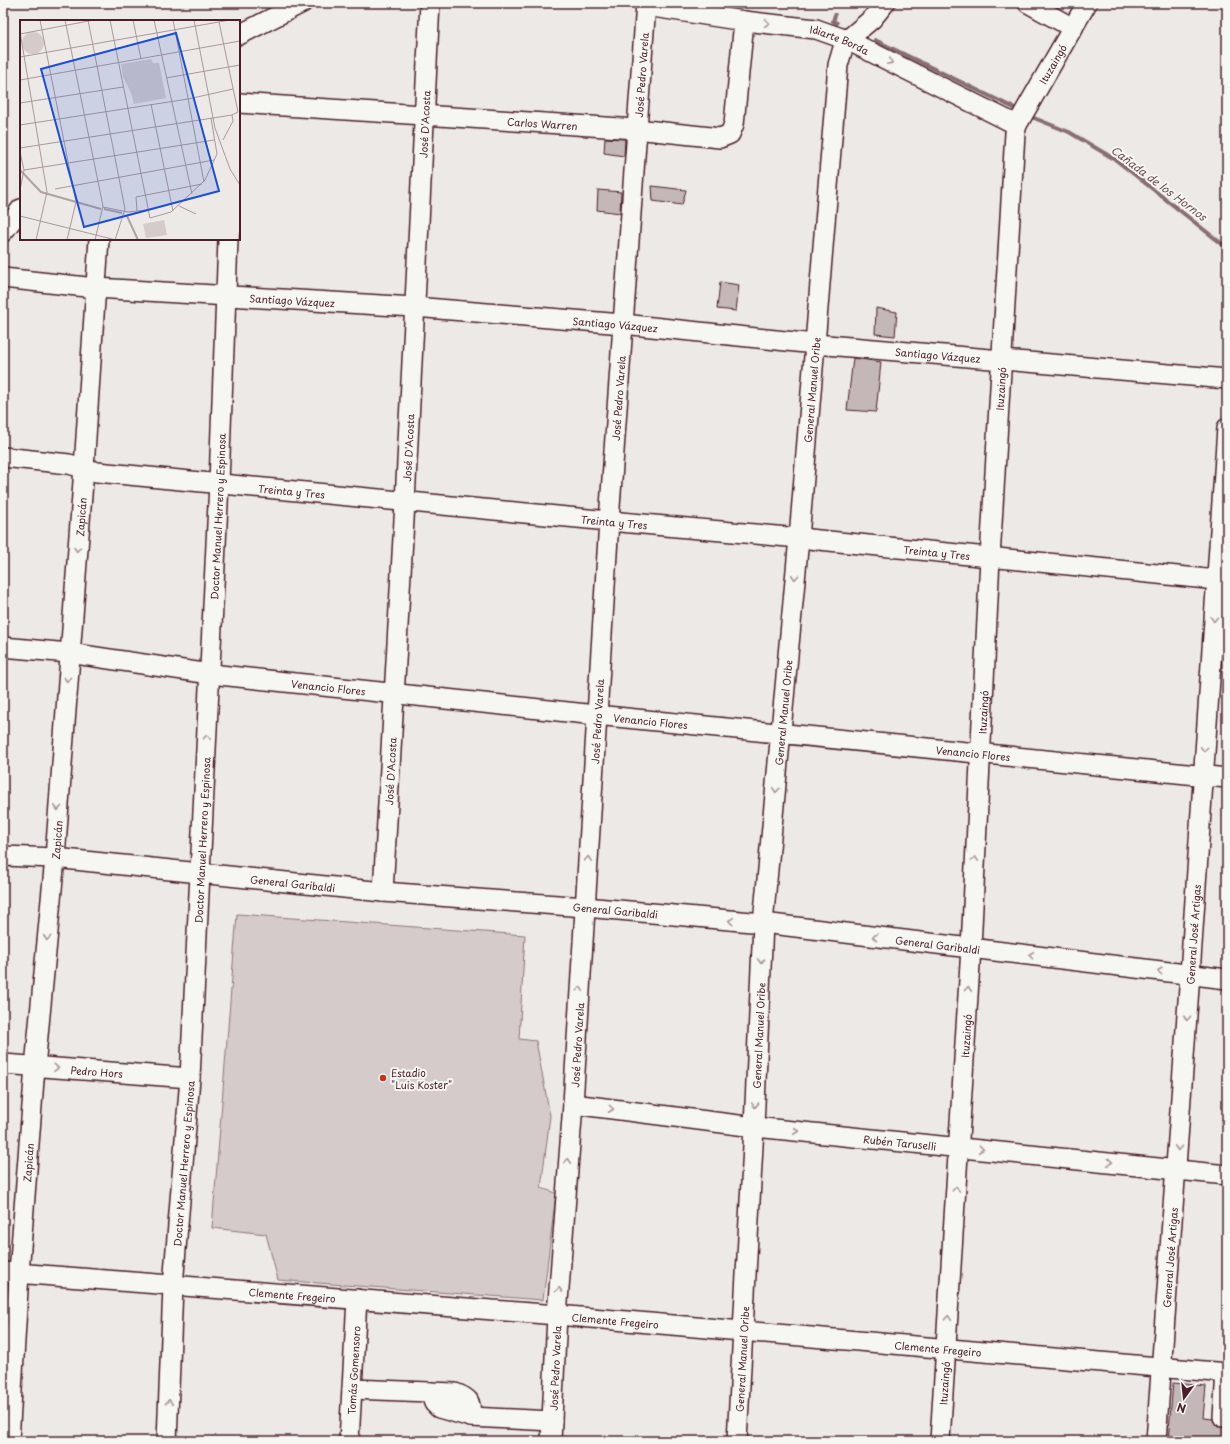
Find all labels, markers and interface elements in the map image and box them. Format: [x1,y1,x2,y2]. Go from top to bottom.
one-way arrow [764,19,770,28]
inset map [20,20,240,240]
street label: Idiarte Borda [809,21,873,58]
street label: José Pedro Varela [630,31,651,118]
street label: Ituzaingó [1035,41,1070,86]
one-way arrow [886,57,893,64]
street label: José D'Acosta [415,89,433,158]
street label: Carlos Warren [507,113,578,133]
water label: Cañada de los Hornos [1108,141,1211,225]
street label: Santiago Vázquez [249,290,335,310]
street label: Santiago Vázquez [572,312,659,335]
street label: General Manuel Oribe [799,336,823,443]
street label: Santiago Vázquez [895,343,981,366]
street label: José Pedro Varela [607,354,628,441]
street label: Ituzaingó [991,366,1009,411]
street label: José D'Acosta [399,413,417,482]
street label: Doctor Manuel Herrero y Espinosa [206,432,228,600]
street label: Treinta y Tres [258,480,326,501]
street label: Zapicán [71,497,89,537]
street label: Treinta y Tres [580,511,649,532]
street label: Treinta y Tres [903,541,971,563]
one-way arrow [73,546,82,552]
one-way arrow [791,574,800,580]
one-way arrow [1209,616,1218,622]
street label: General Manuel Oribe [770,659,795,766]
street label: Venancio Flores [291,675,367,698]
one-way arrow [63,676,72,682]
street label: José Pedro Varela [587,678,607,764]
street label: Ituzaingó [974,690,991,734]
street label: Venancio Flores [613,709,689,732]
one-way arrow [202,734,211,740]
street label: José D'Acosta [380,736,399,806]
street label: Venancio Flores [935,741,1011,764]
one-way arrow [1200,746,1209,752]
street label: Doctor Manuel Herrero y Espinosa [190,756,213,924]
one-way arrow [771,787,780,793]
one-way arrow [54,805,63,811]
street label: Zapicán [47,820,65,860]
one-way arrow [583,856,592,862]
one-way arrow [971,856,980,862]
street label: General Garibaldi [249,871,336,895]
street label: General José Artigas [1182,883,1204,985]
street label: General Garibaldi [572,899,659,921]
one-way arrow [728,916,734,925]
one-way arrow [871,932,878,941]
street label: General Garibaldi [894,932,981,957]
one-way arrow [43,935,52,941]
one-way arrow [1028,951,1034,960]
one-way arrow [757,958,765,964]
one-way arrow [1157,967,1164,976]
street label: General Manuel Oribe [748,982,768,1089]
one-way arrow [575,986,584,992]
one-way arrow [964,986,973,992]
street label: José Pedro Varela [567,1001,587,1088]
street label: Ituzaingó [957,1013,974,1058]
one-way arrow [1182,1015,1191,1021]
street label: Pedro Hors [70,1062,124,1080]
one-way arrow [53,1064,59,1073]
place label: Estadio "Luis Koster" [391,1065,452,1092]
marker: Estadio "Luis Koster" [378,1073,388,1083]
street label: Doctor Manuel Herrero y Espinosa [169,1079,197,1247]
one-way arrow [751,1102,759,1108]
one-way arrow [608,1104,614,1113]
one-way arrow [793,1126,799,1135]
street label: Rubén Taruselli [863,1131,937,1153]
street label: Zapicán [19,1143,37,1183]
one-way arrow [978,1144,984,1153]
one-way arrow [1173,1145,1182,1151]
one-way arrow [564,1158,573,1164]
one-way arrow [1107,1158,1113,1167]
one-way arrow [951,1186,960,1192]
street label: General José Artigas [1158,1206,1181,1308]
street label: Clemente Fregeiro [248,1284,337,1305]
one-way arrow [554,1287,563,1293]
street label: General Manuel Oribe [731,1306,752,1412]
street label: Clemente Fregeiro [571,1309,660,1331]
one-way arrow [944,1315,952,1321]
street label: José Pedro Varela [545,1324,564,1411]
street label: Tomás Gomensoro [343,1325,363,1415]
street label: Clemente Fregeiro [894,1337,982,1359]
street label: Ituzaingó [935,1361,953,1405]
north arrow [1164,1378,1204,1418]
one-way arrow [165,1399,173,1405]
text: N [1175,1399,1188,1417]

